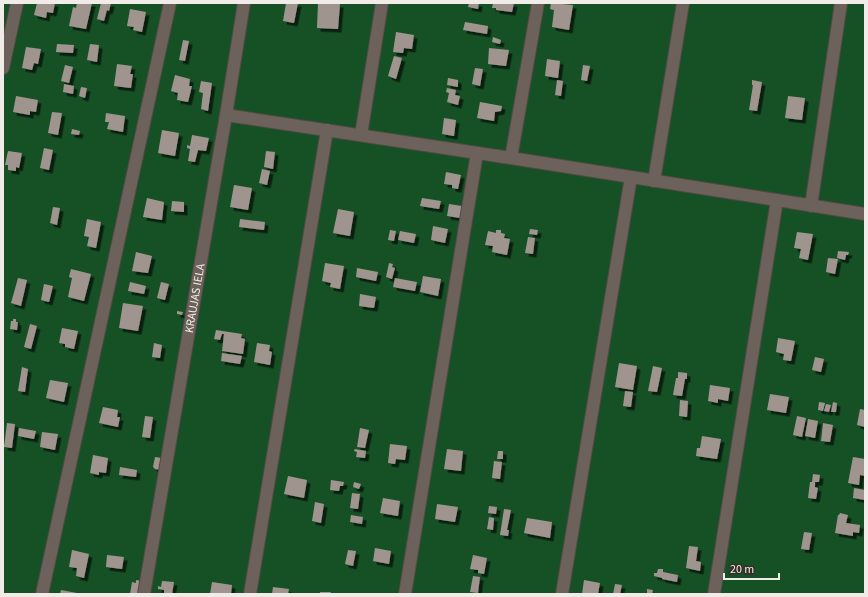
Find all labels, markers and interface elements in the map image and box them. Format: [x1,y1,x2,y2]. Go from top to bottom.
street label: KRAUJAS IELA [181,262,209,334]
scale bar [724,555,779,581]
text: 20 m [730,561,754,578]

